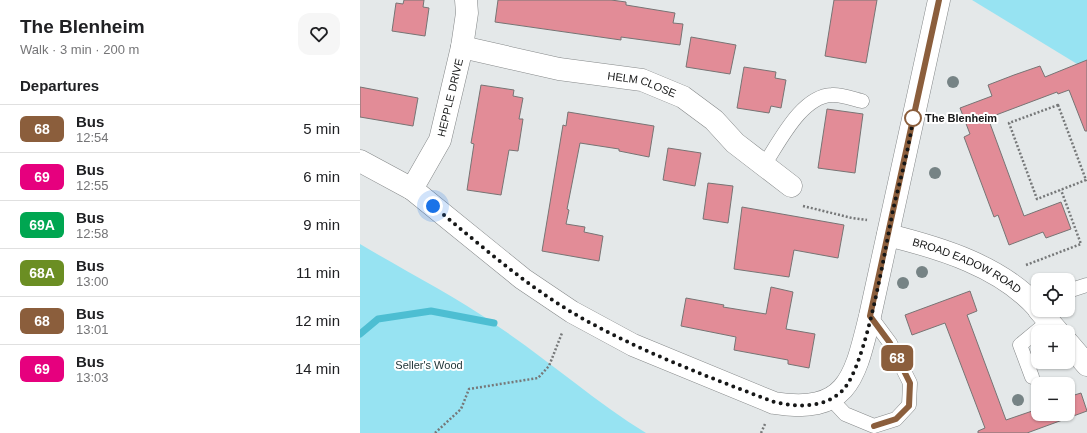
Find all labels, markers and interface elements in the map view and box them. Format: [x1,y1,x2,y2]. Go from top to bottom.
button: heart [298,13,340,55]
text: The Blenheim [20,16,145,37]
text: Walk · 3 min · 200 m [20,42,139,57]
street label: HEPPLE DRIVE [435,57,465,138]
street label: HELM CLOSE [607,69,678,99]
text: Departures [20,77,99,94]
marker: The Blenheim [904,109,922,127]
place label: The Blenheim [925,112,997,124]
text: Bus [76,113,104,130]
text: 5 min [303,120,340,137]
text: 68 [34,121,50,137]
text: 12:54 [76,130,109,145]
text: Bus [76,161,104,178]
text: 6 min [303,168,340,185]
text: 69 [34,169,50,185]
text: 12:55 [76,178,109,193]
your location [423,196,443,216]
text: Bus [76,209,104,226]
text: 9 min [303,216,340,233]
text: 69A [29,217,55,233]
text: 12:58 [76,226,109,241]
street label: BROAD EADOW ROAD [911,236,1024,295]
text: Bus [76,257,104,274]
text: 11 min [296,264,340,281]
text: 68A [29,265,55,281]
map controls [1031,273,1075,421]
button: locate [1031,273,1075,317]
text: 13:00 [76,274,109,289]
text: Bus [76,305,104,322]
text: 12 min [295,312,340,329]
text: 68 [34,313,50,329]
text: 13:01 [76,322,109,337]
button: + [1031,325,1075,369]
line badge: 68 [879,345,915,371]
text: 68 [889,350,905,366]
text: Bus [76,353,104,370]
park label: Seller's Wood [395,359,463,371]
text: 14 min [295,360,340,377]
text: 69 [34,361,50,377]
text: 13:03 [76,370,109,385]
button: − [1031,377,1075,421]

